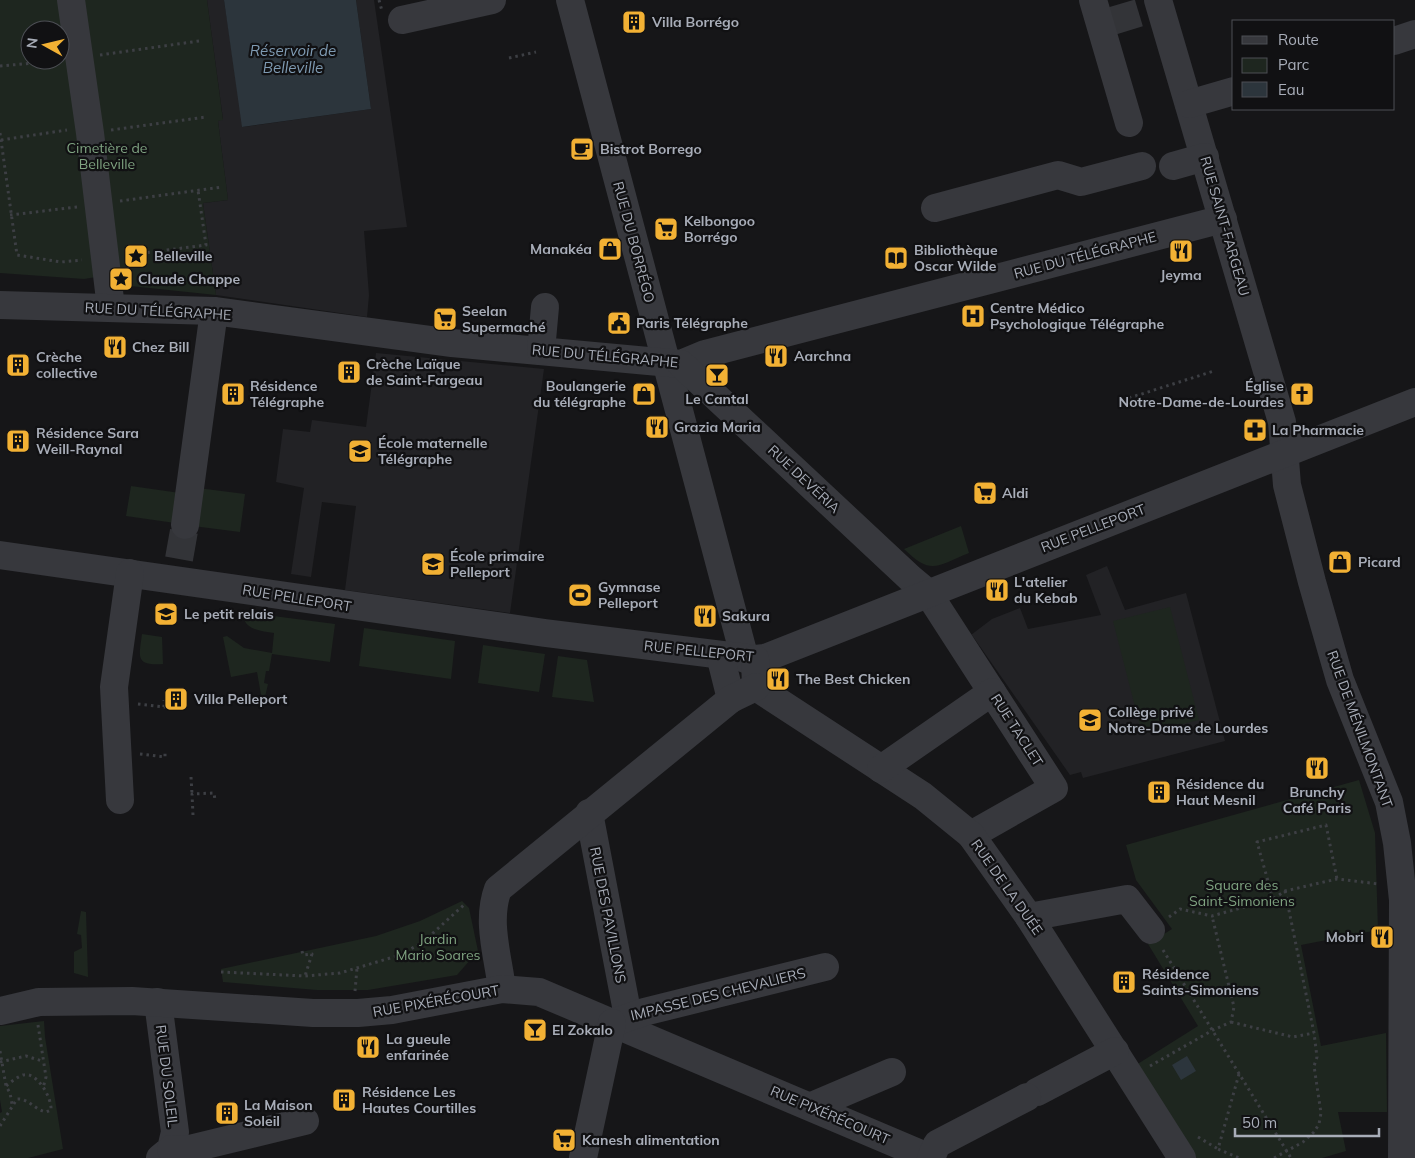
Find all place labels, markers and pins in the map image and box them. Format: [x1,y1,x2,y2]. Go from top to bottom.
building icon: Villa Borrégo [621,9,647,35]
place label: Villa Borrégo [651,13,739,31]
cafe icon: Bistrot Borrego [569,136,595,162]
place label: Bistrot Borrego [600,140,702,158]
place label: Kelbongoo Borrégo [684,212,755,246]
supermarket icon: Kelbongoo Borrégo [653,216,679,242]
shop icon: Manakéa [597,236,623,262]
restaurant icon: Jeyma [1168,238,1194,264]
place label: Manakéa [530,240,592,258]
place label: Bibliothèque Oscar Wilde [914,241,998,275]
place icon: Belleville [123,243,149,269]
library icon: Bibliothèque Oscar Wilde [883,245,909,271]
place label: Belleville [154,247,213,265]
place icon: Claude Chappe [108,266,134,292]
place label: Jeyma [1160,266,1202,284]
place label: Claude Chappe [138,270,241,288]
place label: Centre Médico Psychologique Télégraphe [990,299,1164,333]
place label: Seelan Supermaché [462,302,546,336]
hospital icon: Centre Médico Psychologique Télégraphe [960,303,986,329]
supermarket icon: Seelan Supermaché [432,306,458,332]
public building icon: Paris Télégraphe [606,310,632,336]
place label: Paris Télégraphe [636,314,748,332]
restaurant icon: Chez Bill [102,334,128,360]
place label: Chez Bill [132,338,189,356]
restaurant icon: Aarchna [763,343,789,369]
place label: Aarchna [794,347,851,365]
place label: Crèche collective [36,348,98,382]
building icon: Crèche collective [5,352,31,378]
place label: Crèche Laïque de Saint-Fargeau [366,355,483,389]
building icon: Crèche Laïque de Saint-Fargeau [336,359,362,385]
bar icon: Le Cantal [704,362,730,388]
place label: Résidence Télégraphe [250,377,325,411]
place label: Boulangerie du télégraphe [533,377,626,411]
place label: Église Notre-Dame-de-Lourdes [1119,377,1284,411]
building icon: Résidence Télégraphe [220,381,246,407]
shop icon: Boulangerie du télégraphe [631,381,657,407]
church icon: Église Notre-Dame-de-Lourdes [1289,381,1315,407]
place label: Le Cantal [685,390,749,408]
restaurant icon: Grazia Maria [644,414,670,440]
pharmacy icon: La Pharmacie [1242,417,1268,443]
place label: Grazia Maria [674,418,761,436]
place label: La Pharmacie [1272,421,1364,439]
place label: Résidence Sara Weill-Raynal [36,424,139,458]
building icon: Résidence Sara Weill-Raynal [5,428,31,454]
place label: École maternelle Télégraphe [378,434,488,468]
school or university icon: École maternelle Télégraphe [347,438,373,464]
supermarket icon: Aldi [972,480,998,506]
place label: Aldi [1002,484,1029,502]
place label: École primaire Pelleport [450,547,545,581]
shop icon: Picard [1327,549,1353,575]
school or university icon: École primaire Pelleport [420,551,446,577]
place label: Picard [1358,553,1401,571]
place label: L'atelier du Kebab [1014,573,1078,607]
restaurant icon: L'atelier du Kebab [984,577,1010,603]
place label: Gymnase Pelleport [598,578,661,612]
sports icon: Gymnase Pelleport [567,582,593,608]
school or university icon: Le petit relais [153,601,179,627]
restaurant icon: Sakura [692,603,718,629]
place label: Le petit relais [184,605,274,623]
place label: Sakura [722,607,770,625]
restaurant icon: The Best Chicken [765,666,791,692]
place label: The Best Chicken [796,670,910,688]
building icon: Villa Pelleport [163,686,189,712]
place label: Villa Pelleport [193,690,288,708]
place label: Collège privé Notre-Dame de Lourdes [1108,703,1268,737]
school or university icon: Collège privé Notre-Dame de Lourdes [1077,707,1103,733]
restaurant icon: Brunchy Café Paris [1304,755,1330,781]
place label: Résidence du Haut Mesnil [1176,775,1264,809]
building icon: Résidence du Haut Mesnil [1146,779,1172,805]
place label: Brunchy Café Paris [1283,783,1351,817]
restaurant icon: Mobri [1369,924,1395,950]
place label: Mobri [1326,928,1364,946]
place label: Résidence Saints-Simoniens [1142,965,1259,999]
building icon: Résidence Saints-Simoniens [1111,969,1137,995]
bar icon: El Zokalo [522,1017,548,1043]
place label: El Zokalo [552,1021,613,1039]
place label: La gueule enfarinée [386,1030,451,1064]
restaurant icon: La gueule enfarinée [355,1034,381,1060]
place label: Résidence Les Hautes Courtilles [362,1083,476,1117]
building icon: Résidence Les Hautes Courtilles [331,1087,357,1113]
place label: La Maison Soleil [244,1096,313,1130]
building icon: La Maison Soleil [214,1100,240,1126]
supermarket icon: Kanesh alimentation [551,1127,577,1153]
place label: Kanesh alimentation [582,1131,720,1149]

